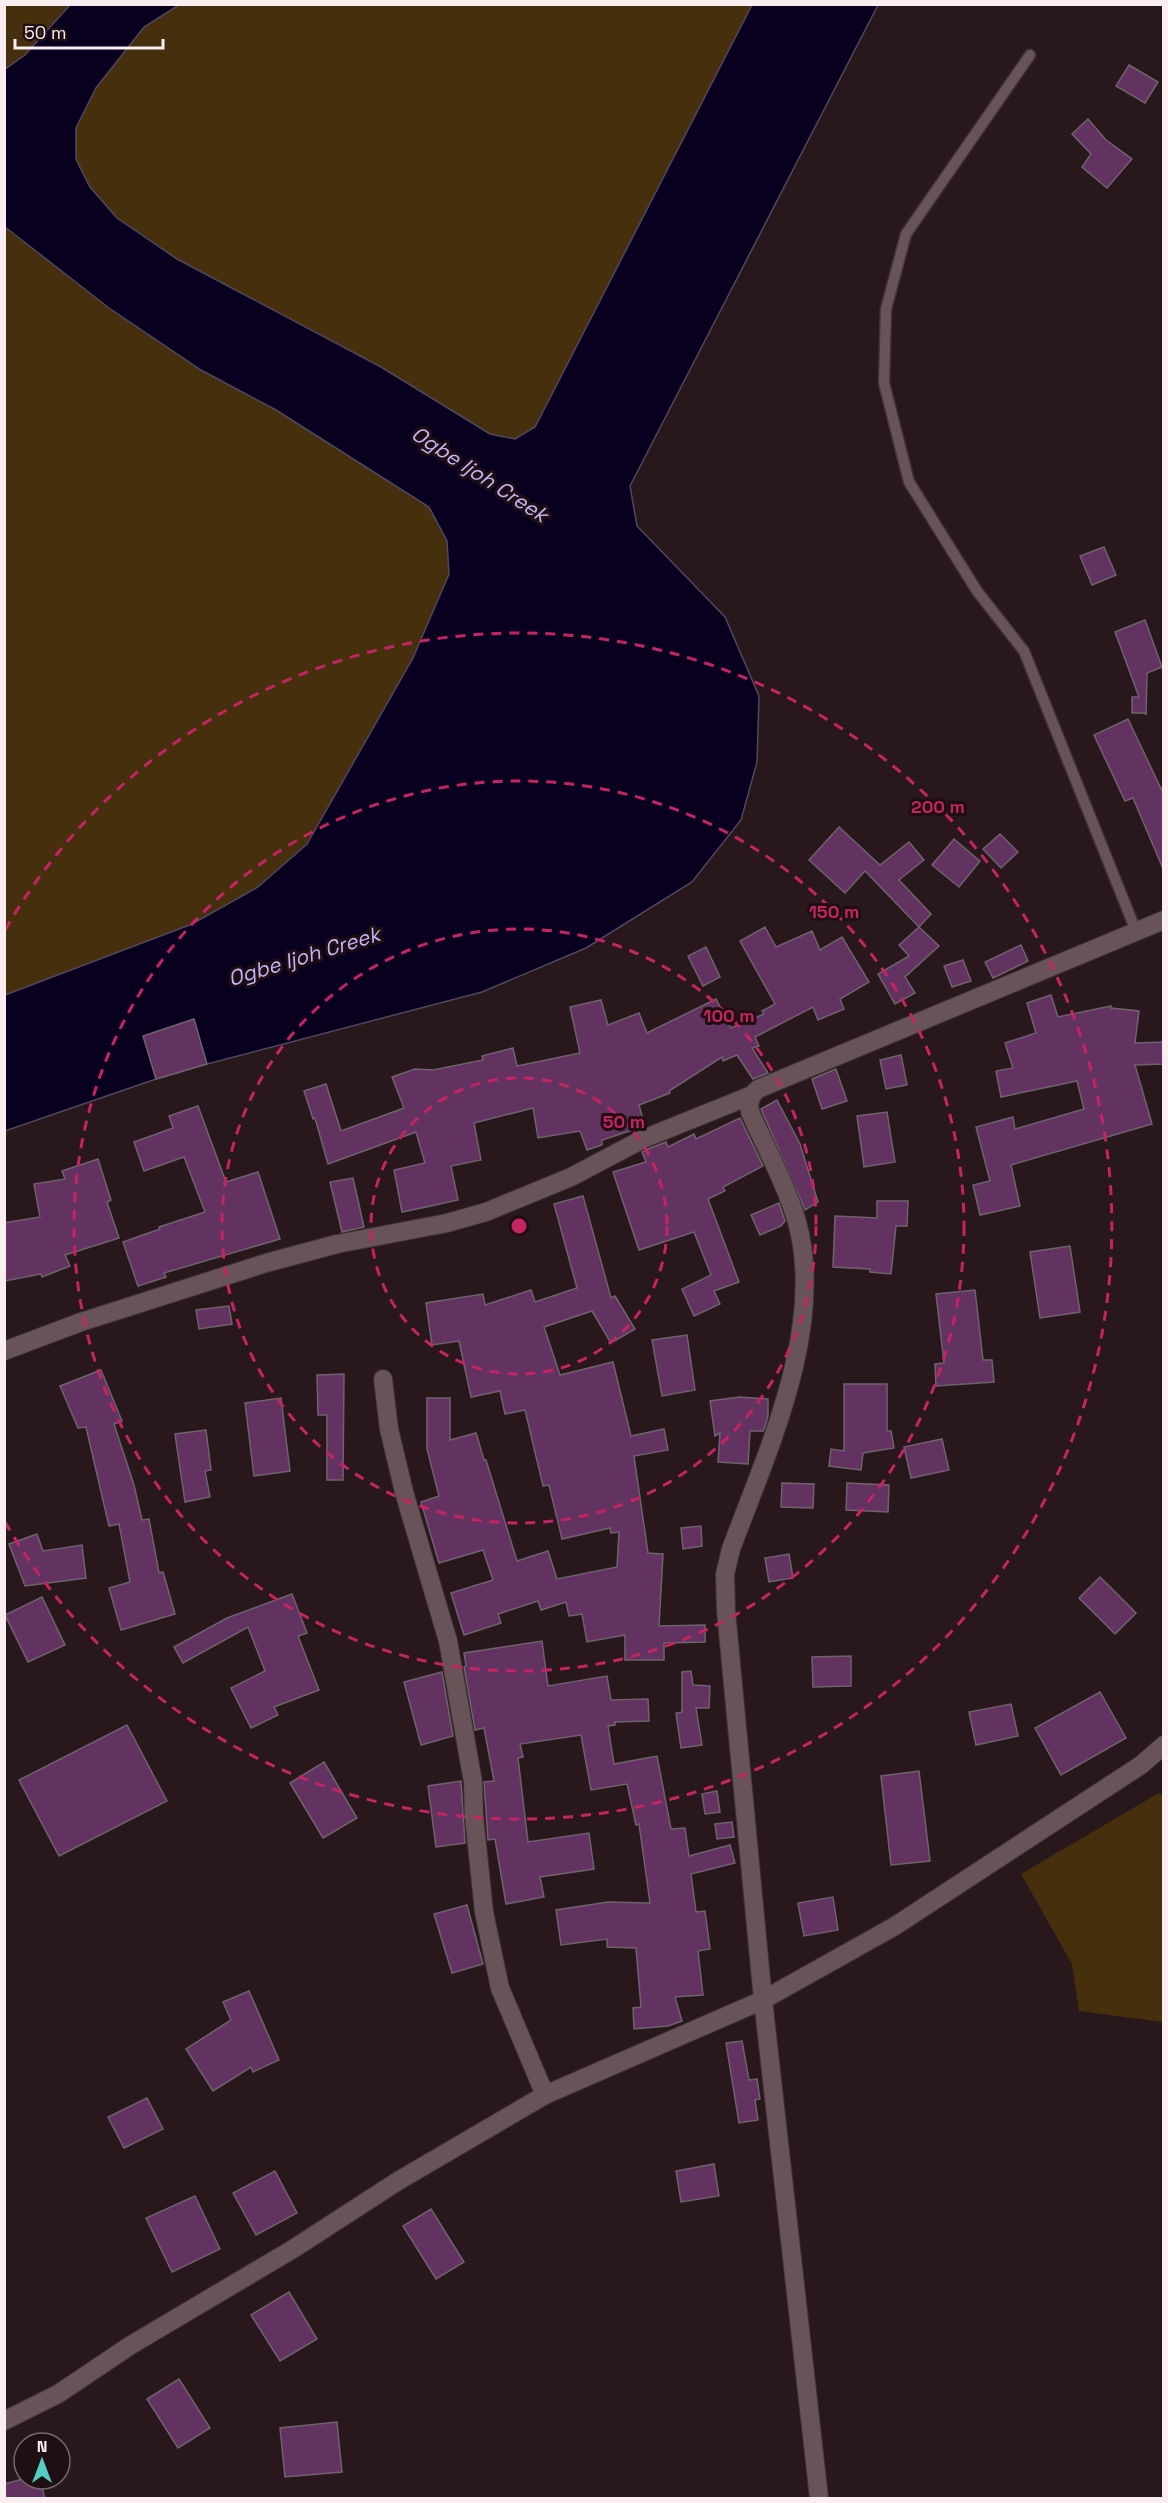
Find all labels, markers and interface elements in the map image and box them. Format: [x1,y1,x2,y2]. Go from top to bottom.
scale bar [15,12,164,50]
text: 50 m [24,21,66,44]
water label: Ogbe Ijoh Creek [407,420,556,530]
text: 200 m [911,795,965,818]
text: 150 m [809,900,859,923]
water label: Ogbe Ijoh Creek [225,919,386,992]
text: 100 m [703,1004,755,1027]
text: 50 m [603,1110,645,1133]
centre of rings [509,1216,529,1236]
north arrow [12,2431,72,2491]
text: N [37,2436,47,2457]

